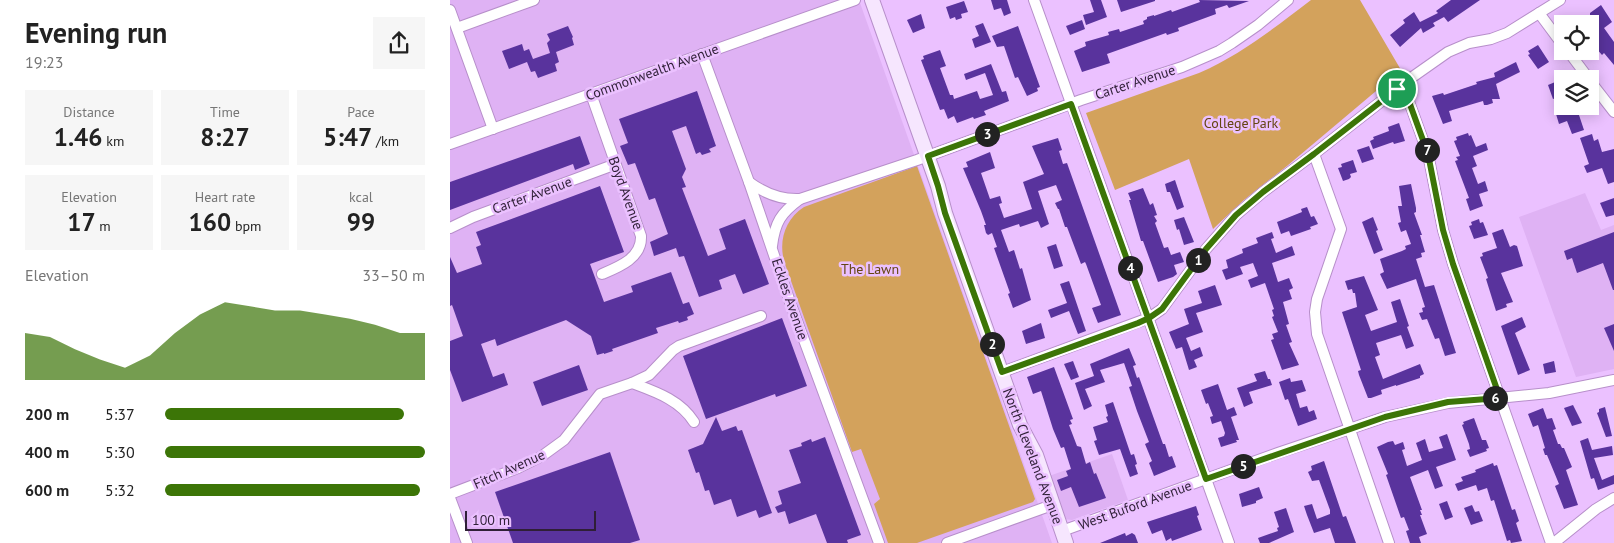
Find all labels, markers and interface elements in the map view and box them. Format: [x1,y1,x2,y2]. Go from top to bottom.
text: Evening run [25,14,167,51]
map controls [1554,15,1599,115]
button: locate [1554,15,1599,60]
button: share [373,17,425,69]
street label: Commonwealth Avenue [583,39,721,105]
text: 19:23 [25,52,63,72]
street label: Carter Avenue [1093,61,1177,103]
pin [1376,68,1418,110]
button: layers [1554,70,1599,115]
icon: arrive [1383,75,1411,103]
text: Distance [63,103,115,121]
text: Time [210,103,240,121]
text: Pace [347,103,375,121]
park label: College Park [1204,114,1278,132]
text: 1.46 [54,121,102,153]
text: 8:27 [200,121,250,153]
text: 5:47 [323,121,372,153]
pin: 3 [974,122,1000,146]
text: 3 [984,125,991,143]
text: km [102,132,124,150]
text: /km [372,132,399,150]
pin: 7 [1414,138,1440,162]
text: 7 [1424,141,1431,159]
street label: Boyd Avenue [604,154,648,232]
street label: Carter Avenue [490,172,574,218]
text: Elevation [61,188,117,206]
text: Heart rate [195,188,255,206]
text: kcal [349,188,373,206]
text: 17 [67,206,96,238]
text: 160 [189,206,231,238]
text: 99 [347,206,375,238]
text: m [96,217,111,235]
text: bpm [231,217,261,235]
pin: 1 [1186,248,1210,272]
text: 1 [1195,251,1202,269]
street label: Eckles Avenue [768,256,812,342]
pin: 4 [1118,256,1142,280]
text: 4 [1127,259,1134,277]
park label: The Lawn [841,260,899,278]
text: Elevation [25,265,89,285]
text: 33–50 m [362,265,425,285]
pin: 2 [980,332,1004,356]
text: 2 [989,335,996,353]
street label: North Cleveland Avenue [999,386,1067,526]
pin: 6 [1482,386,1508,410]
text: 6 [1492,389,1499,407]
text: 200 m [25,404,69,424]
text: 5:37 [105,404,135,424]
text: 400 m [25,442,69,462]
text: 5:30 [105,442,135,462]
street label: Fitch Avenue [470,445,548,493]
pin: 5 [1230,454,1256,478]
text: 5 [1240,457,1247,475]
street label: West Buford Avenue [1076,476,1194,534]
text: 600 m [25,480,69,500]
text: 5:32 [105,480,135,500]
scale bar [465,508,596,531]
text: 100 m [472,511,510,529]

